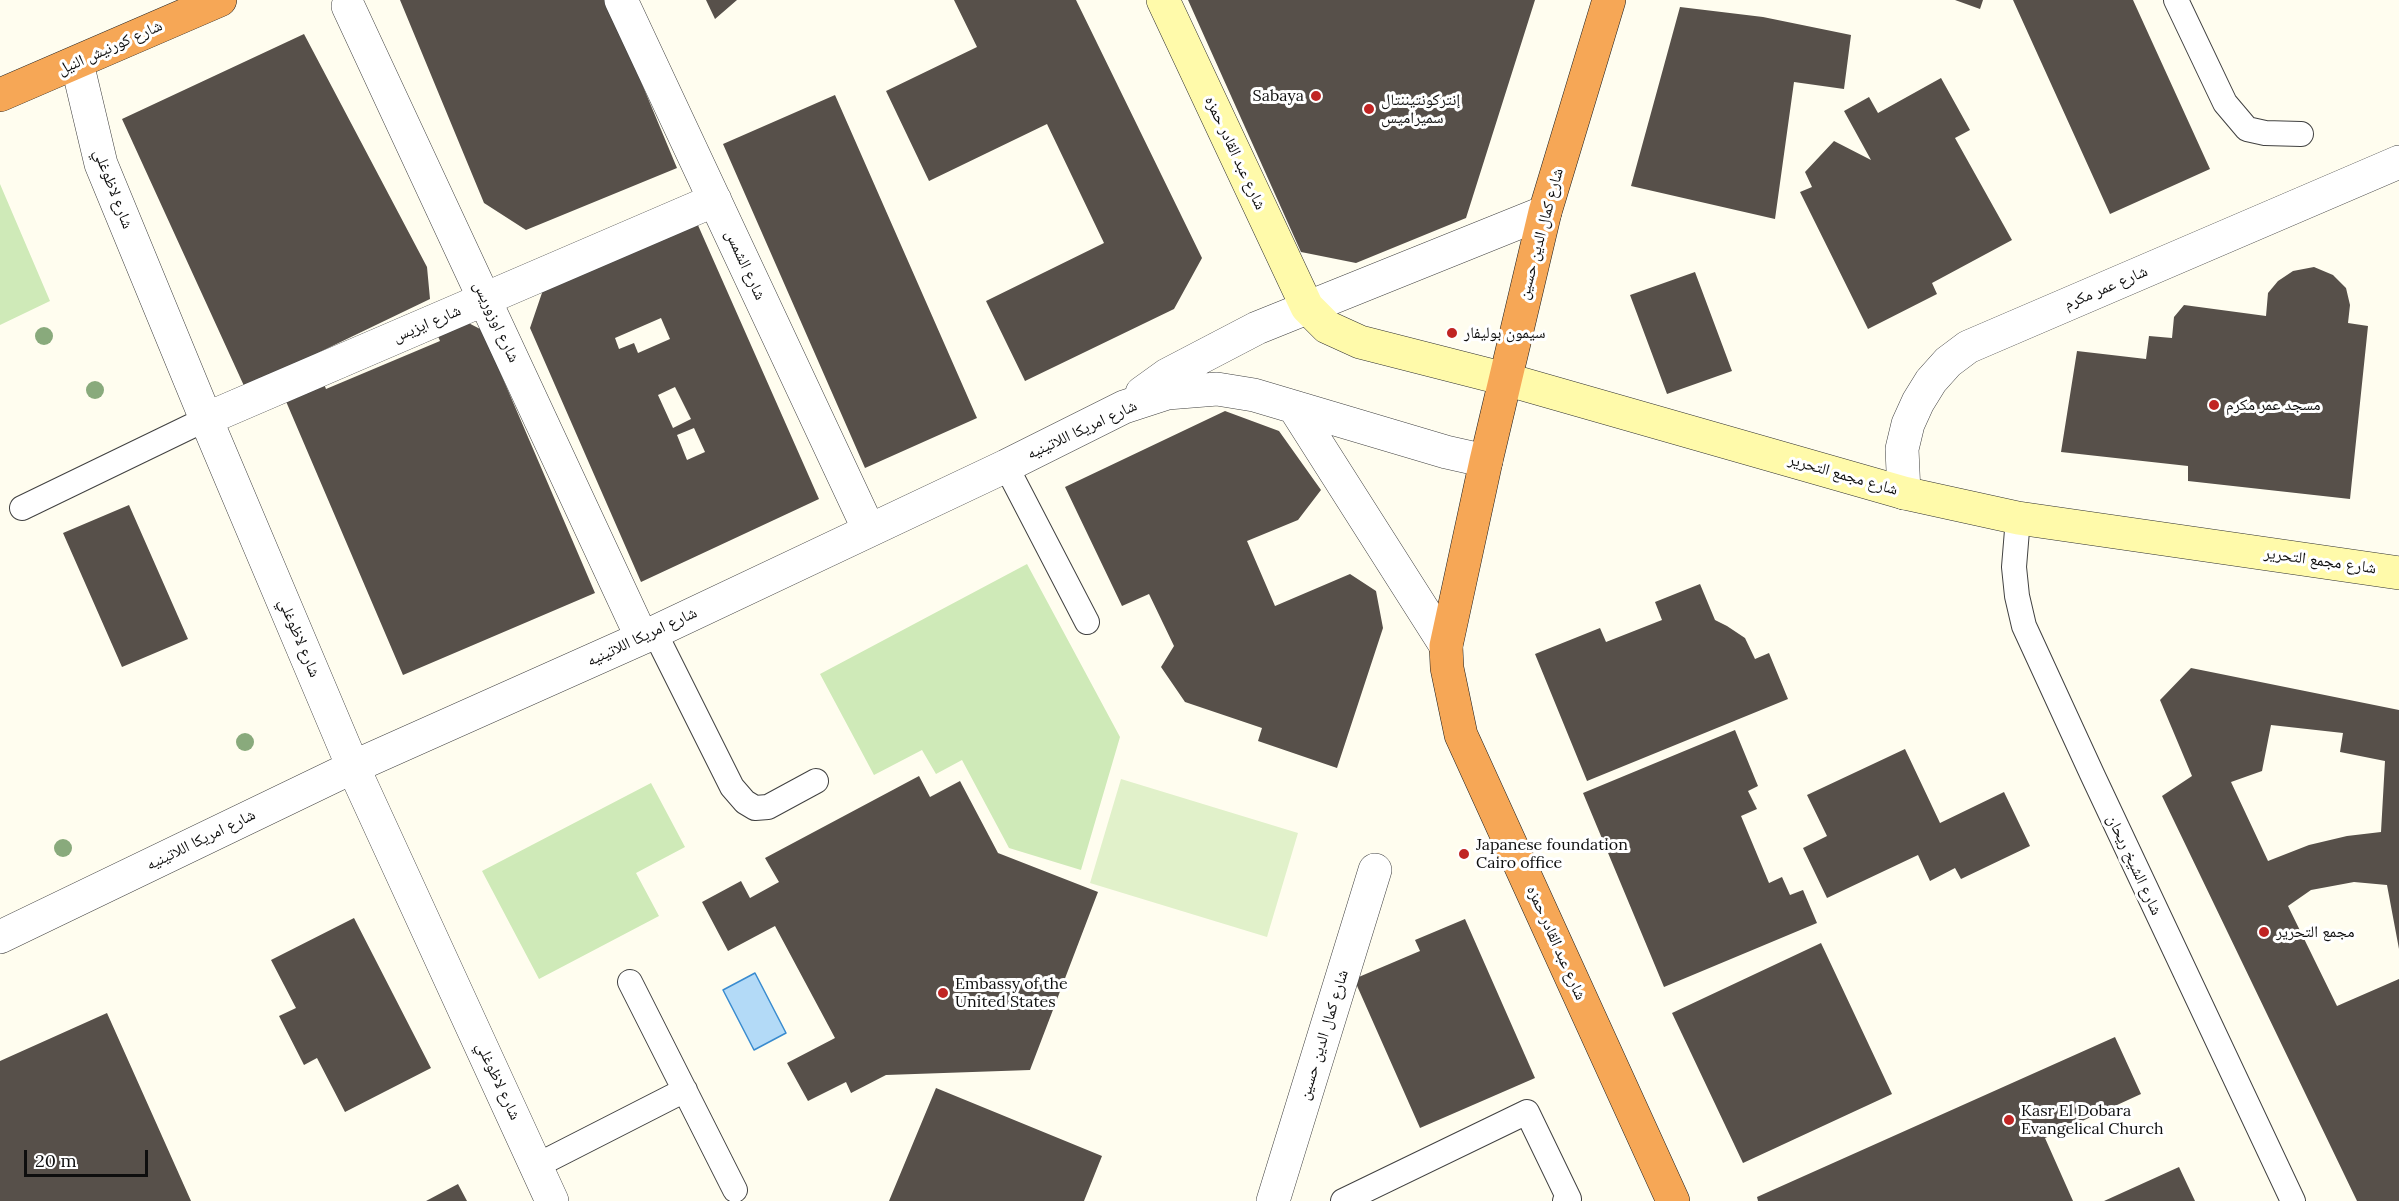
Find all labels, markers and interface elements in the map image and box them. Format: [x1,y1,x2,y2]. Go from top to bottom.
street label: شارع كورنيش النيل [55,16,165,80]
place label: Sabaya [1253,86,1304,106]
marker: Sabaya [1309,89,1323,103]
place label: إنتركونتيننتال سميراميس [1381,90,1460,128]
street label: شارع عبد القادر حمزه [1200,93,1270,213]
marker: إنتركونتيننتال سميراميس [1362,102,1376,116]
street label: شارع لاظوغلي [89,146,137,232]
street label: شارع كمال الدين حسين [1514,166,1568,302]
street label: شارع الشمس [720,227,770,303]
street label: شارع عمر مكرم [2061,262,2151,314]
street label: شارع اوزوريس [469,278,523,366]
street label: شارع ايزيس [390,301,464,347]
place label: سيمون بوليفار [1464,323,1545,343]
marker: سيمون بوليفار [1445,326,1459,340]
place label: مسجد عمر مكرم [2226,395,2321,415]
street label: شارع امريكا اللاتينيه [1024,396,1140,464]
marker: مسجد عمر مكرم [2207,398,2221,412]
street label: شارع مجمع التحرير [1786,450,1900,500]
street label: شارع مجمع التحرير [2263,544,2377,578]
street label: شارع لاظوغلي [274,596,324,680]
street label: شارع امريكا اللاتينيه [584,603,700,671]
street label: شارع امريكا اللاتينيه [143,805,259,875]
street label: شارع الشيخ ريحان [2102,812,2166,918]
place label: Japanese foundation Cairo office [1476,835,1628,873]
marker: Japanese foundation Cairo office [1457,847,1471,861]
street label: شارع عبد القادر حمزه [1522,883,1590,1003]
place label: مجمع التحرير [2276,922,2354,942]
marker: مجمع التحرير [2257,925,2271,939]
street label: شارع كمال الدين حسين [1295,967,1353,1103]
place label: Embassy of the United States [955,974,1068,1012]
marker: Embassy of the United States [936,986,950,1000]
street label: شارع لاظوغلي [472,1039,524,1123]
place label: Kasr El Dobara Evangelical Church [2021,1101,2164,1139]
marker: Kasr El Dobara Evangelical Church [2002,1113,2016,1127]
scale bar [27,1138,152,1176]
text: 20 m [35,1149,77,1172]

